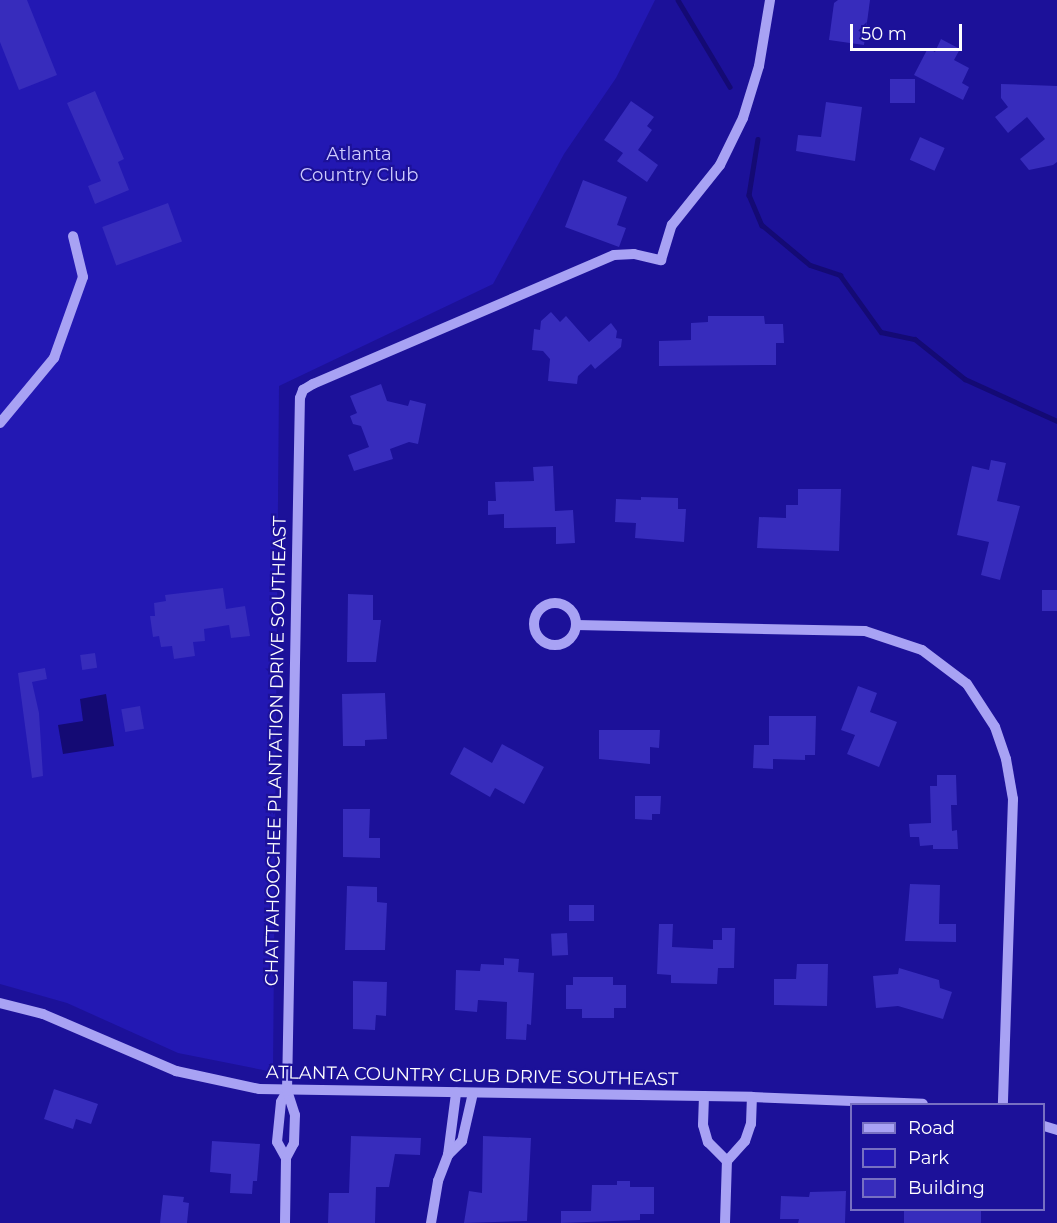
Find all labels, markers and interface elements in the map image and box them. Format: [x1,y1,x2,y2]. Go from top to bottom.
scale bar [853,12,966,50]
text: 50 m [861,23,907,45]
park label: Atlanta Country Club [300,144,418,186]
street label: CHATTAHOOCHEE PLANTATION DRIVE SOUTHEAST [261,516,291,986]
street label: ATLANTA COUNTRY CLUB DRIVE SOUTHEAST [266,1062,678,1090]
legend [850,1103,1045,1211]
text: Road [908,1117,955,1139]
text: Park [908,1147,949,1169]
text: Building [908,1177,985,1199]

